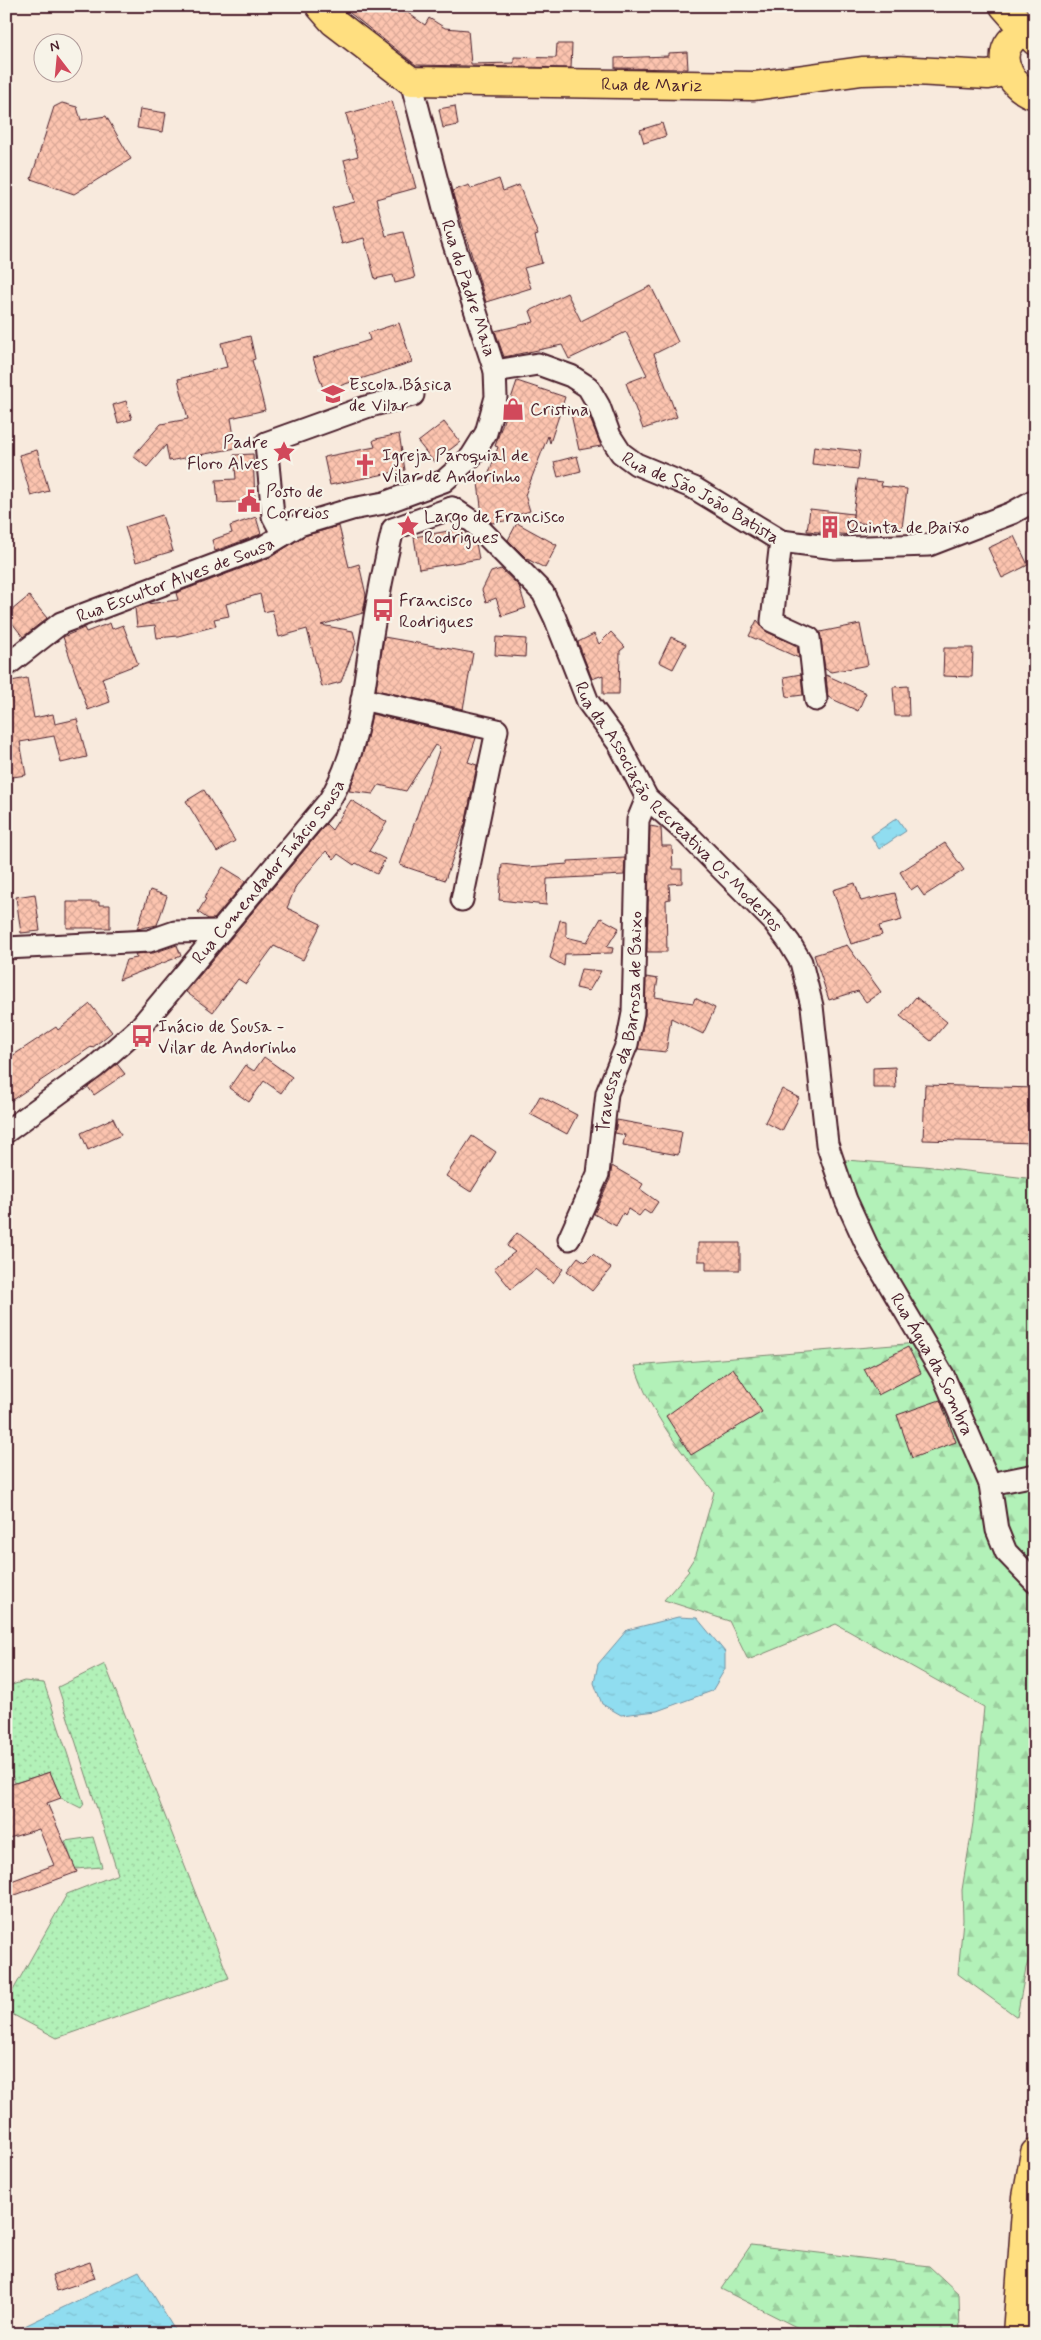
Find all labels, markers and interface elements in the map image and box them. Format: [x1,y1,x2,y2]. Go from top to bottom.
north arrow [32,32,82,82]
text: N [48,37,62,56]
street label: Rua de Mariz [601,73,703,98]
street label: Rua do Padre Maia [435,217,501,360]
place label: Escola Básica de Vilar [349,373,452,418]
school or university icon: Escola Básica de Vilar [320,381,346,407]
shop icon: Cristina [500,396,526,422]
place label: Cristina [530,398,589,422]
place label: Padre Floro Alves [187,431,268,476]
place icon: Padre Floro Alves [271,439,297,465]
place label: Igreja Paroquial de Vilar de Andorinho [382,444,529,489]
street label: Rua de São João Batista [616,446,784,550]
church icon: Igreja Paroquial de Vilar de Andorinho [352,452,378,478]
place label: Posto de Correios [266,480,329,525]
public building icon: Posto de Correios [236,488,262,514]
place label: Largo de Francisco Rodrigues [424,505,565,550]
place icon: Largo de Francisco Rodrigues [395,513,421,539]
building icon: Quinta de Baixo [817,514,843,540]
place label: Quinta de Baixo [846,516,969,540]
street label: Rua Escultor Alves de Sousa [73,532,279,629]
place label: Francisco Rodrigues [399,589,473,634]
bus stop icon: Francisco Rodrigues [370,597,396,623]
street label: Rua da Associação Recreativa Os Modestos [568,678,788,937]
street label: Rua Comendador Inácio Sousa [187,776,351,970]
street label: Travessa da Barrosa de Baixo [592,911,649,1134]
place label: Inácio de Sousa - Vilar de Andorinho [158,1015,297,1060]
bus stop icon: Inácio de Sousa - Vilar de Andorinho [129,1023,155,1049]
street label: Rua Água da Sombra [884,1289,979,1440]

